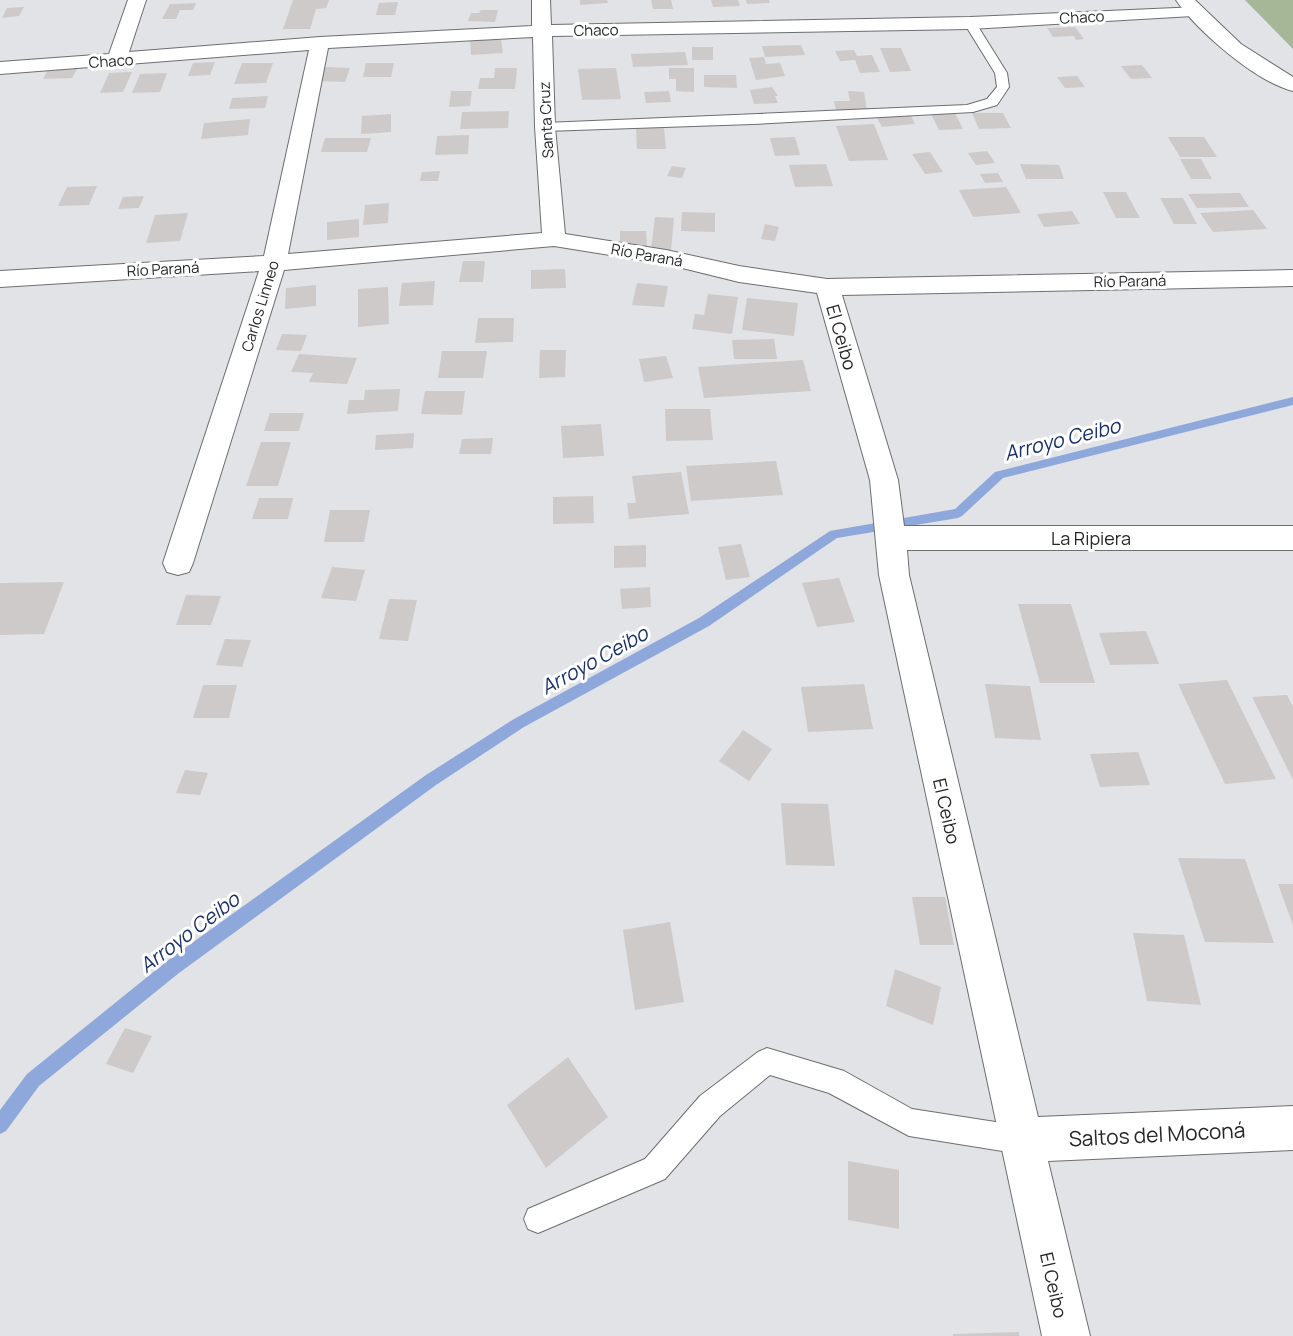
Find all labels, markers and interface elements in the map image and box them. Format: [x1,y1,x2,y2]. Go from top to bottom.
street label: Chaco [1059,5,1105,29]
street label: Chaco [573,19,619,41]
street label: Chaco [88,49,134,73]
street label: Santa Cruz [534,81,558,159]
street label: Río Paraná [609,238,685,272]
street label: Río Paraná [126,257,200,281]
street label: Carlos Linneo [236,258,284,354]
street label: Río Paraná [1094,270,1166,292]
street label: El Ceibo [821,301,863,373]
water label: Arroyo Ceibo [1001,411,1124,466]
street label: La Ripiera [1051,526,1131,550]
water label: Arroyo Ceibo [536,619,653,701]
street label: El Ceibo [928,776,966,846]
water label: Arroyo Ceibo [134,885,245,978]
street label: Saltos del Moconá [1068,1115,1246,1153]
street label: El Ceibo [1035,1250,1073,1320]

